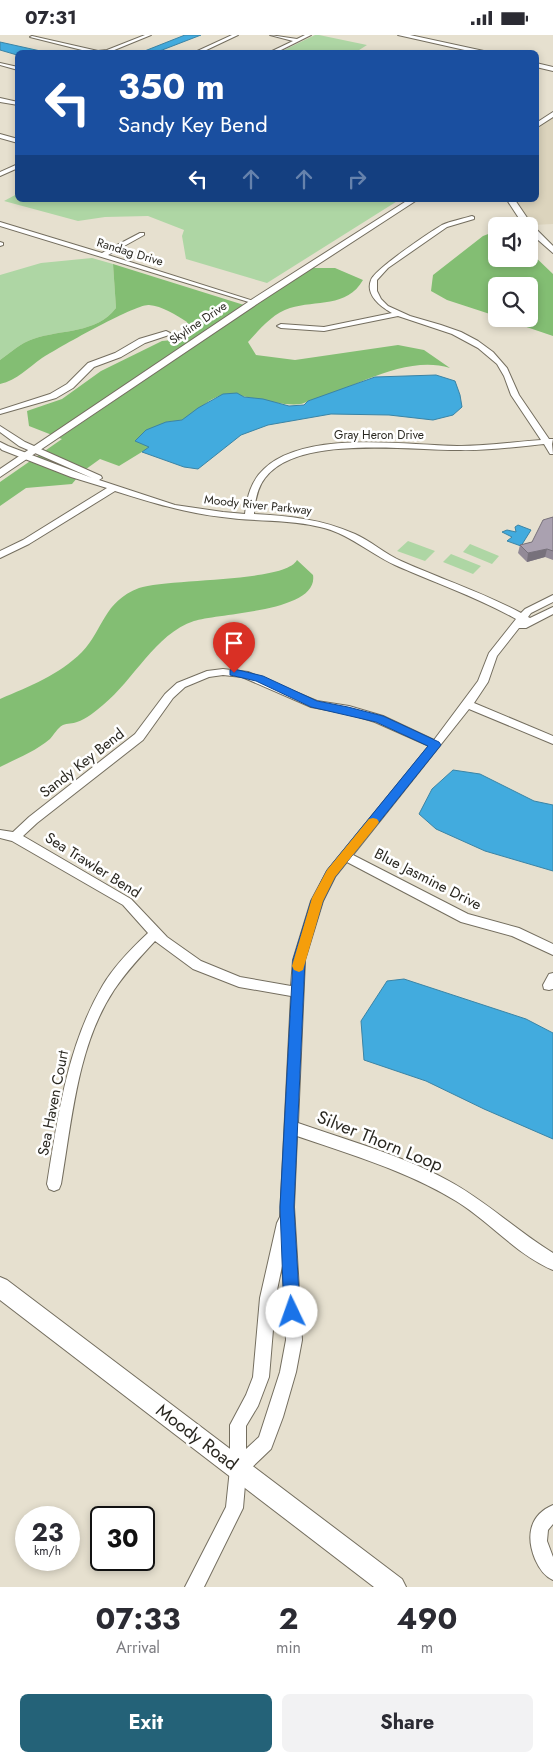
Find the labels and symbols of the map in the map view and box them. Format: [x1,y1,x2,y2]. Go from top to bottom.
street label: Randag Drive [95,233,165,271]
street label: Skyline Drive [166,297,230,349]
street label: Gray Heron Drive [334,426,424,444]
street label: Moody River Parkway [203,490,313,520]
pin [213,622,255,673]
street label: Sandy Key Bend [35,723,129,803]
street label: Sea Trawler Bend [41,827,145,903]
street label: Blue Jasmine Drive [371,842,486,916]
street label: Sea Haven Court [32,1048,74,1158]
street label: Silver Thorn Loop [313,1104,447,1178]
position arrow [265,1285,317,1337]
street label: Moody Road [151,1398,243,1476]
speed limit sign: 30 [90,1506,155,1571]

